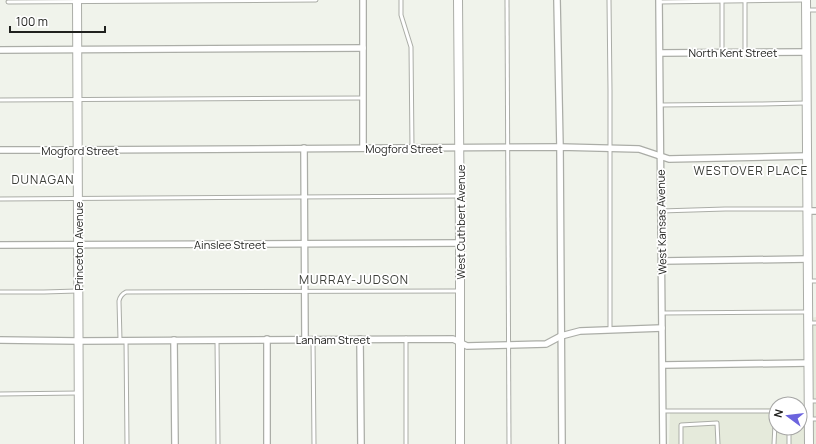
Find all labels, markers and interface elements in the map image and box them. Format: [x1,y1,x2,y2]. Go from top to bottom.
scale bar [10,8,105,34]
text: 100 m [16,13,48,30]
street label: North Kent Street [689,45,777,60]
street label: Mogford Street [365,141,443,156]
street label: Mogford Street [41,143,119,158]
district label: WESTOVER PLACE [694,162,808,179]
street label: West Cuthbert Avenue [453,164,468,279]
street label: West Kansas Avenue [653,169,669,275]
district label: DUNAGAN [11,171,75,188]
street label: Princeton Avenue [71,201,86,291]
street label: Ainslee Street [194,237,266,252]
district label: MURRAY-JUDSON [299,271,409,288]
street label: Lanham Street [296,332,370,347]
north arrow [768,396,808,436]
text: N [770,407,786,419]

